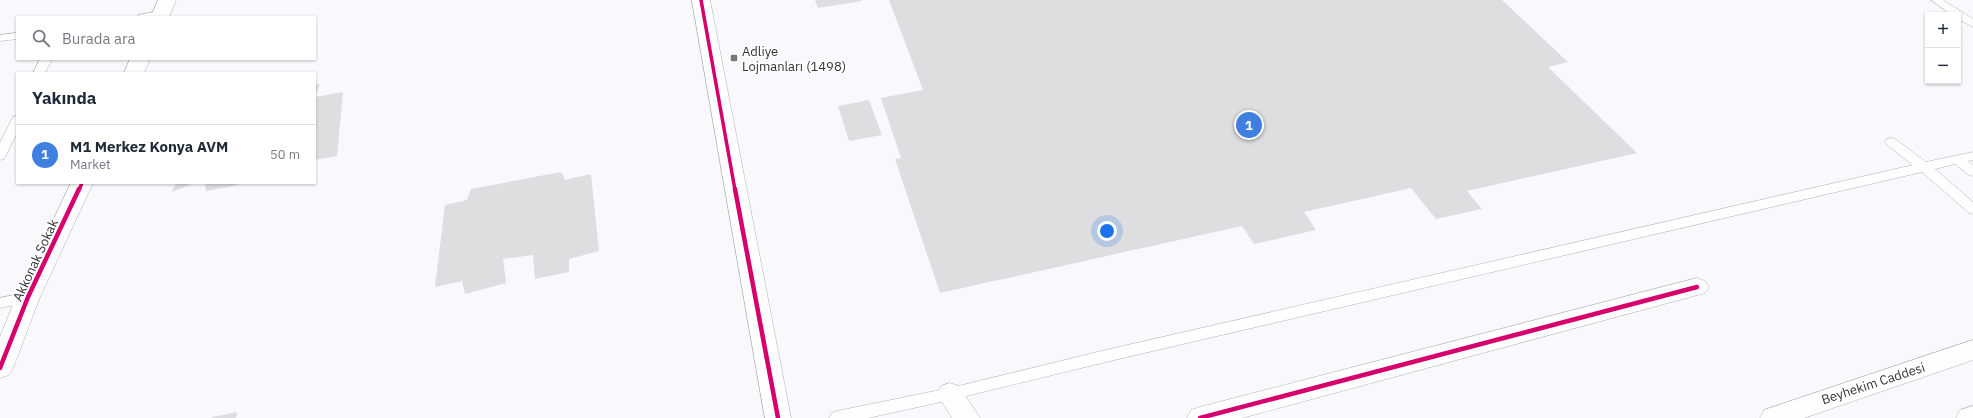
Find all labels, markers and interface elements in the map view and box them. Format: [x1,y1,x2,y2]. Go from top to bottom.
map controls [1925,12,1961,84]
button: + [1925,12,1961,48]
search box [16,16,316,60]
icon: search [30,27,52,49]
text: Burada ara [62,29,136,48]
place label: Adliye Lojmanları (1498) [742,43,846,75]
button: − [1925,48,1961,84]
marker: Adliye Lojmanları (1498) [729,53,739,63]
text: Yakında [32,87,96,109]
pin: 1 [1236,110,1262,140]
text: M1 Merkez Konya AVM [70,137,228,156]
text: 1 [41,146,49,163]
text: 50 m [270,146,300,163]
text: Market [70,156,111,173]
street label: Akkonak Sokak [9,216,62,304]
your location [1097,221,1117,241]
street label: Beyhekim Caddesi [1819,359,1927,408]

